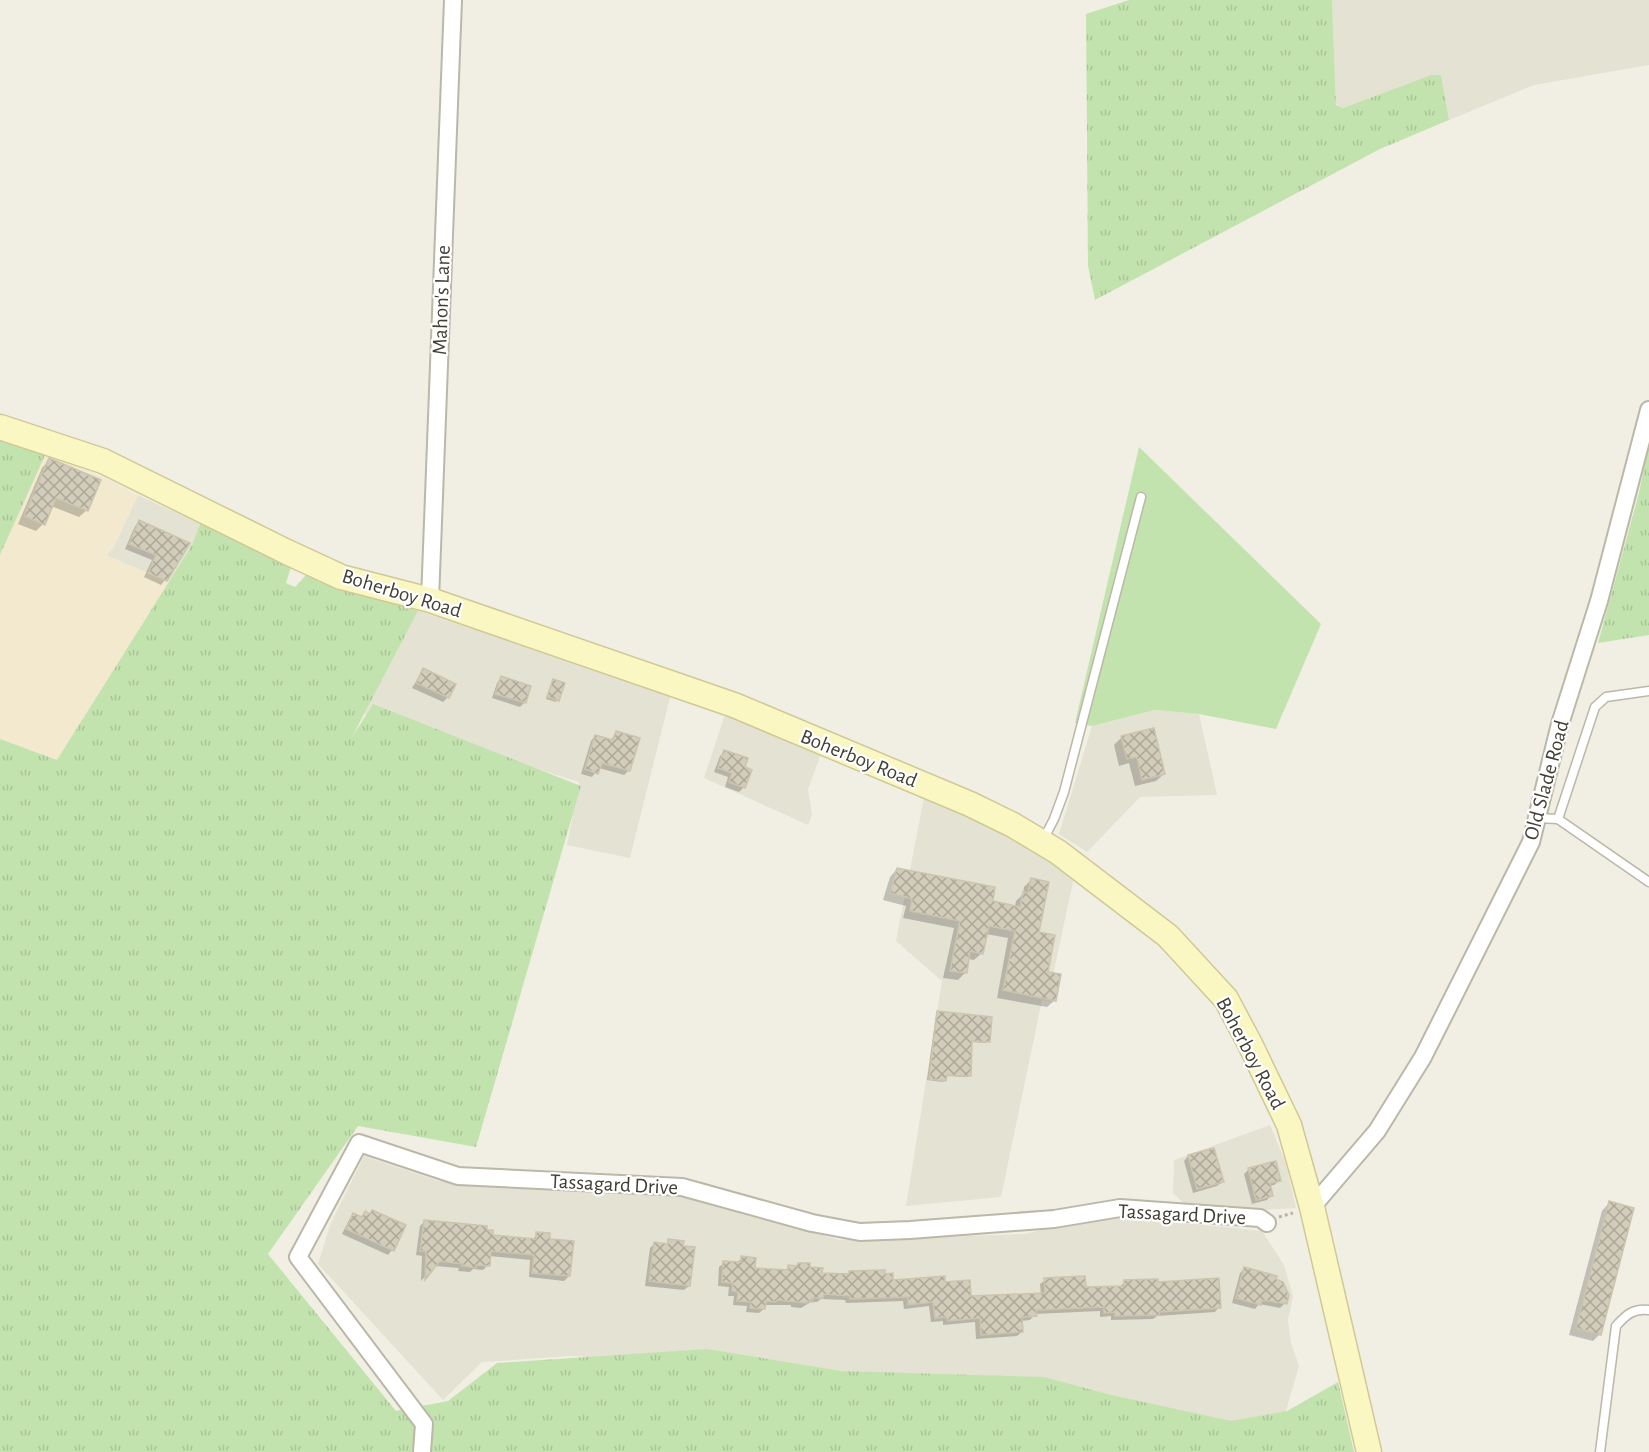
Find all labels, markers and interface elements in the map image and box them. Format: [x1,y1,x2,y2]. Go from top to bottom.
street label: Mahon's Lane [429,245,454,355]
street label: Boherboy Road [340,565,464,622]
street label: Old Slade Road [1520,718,1573,842]
street label: Boherboy Road [797,726,920,791]
street label: Boherboy Road [1212,994,1289,1113]
street label: Tassagard Drive [549,1171,678,1198]
street label: Tassagard Drive [1117,1201,1246,1228]

